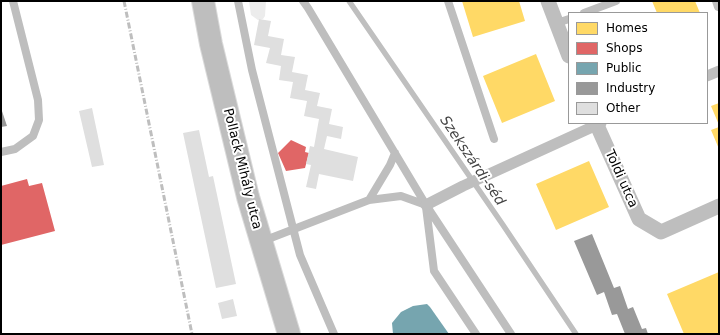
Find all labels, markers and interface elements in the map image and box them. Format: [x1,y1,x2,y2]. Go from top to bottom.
legend [568,12,708,124]
text: Homes [606,21,648,35]
text: Shops [606,41,642,55]
text: Public [606,61,642,75]
text: Industry [606,81,655,95]
text: Other [606,101,640,115]
street label: Pollack Mihály utca [219,107,265,231]
water label: Szekszárdi-séd [436,113,508,209]
street label: Toldi utca [601,148,641,210]

